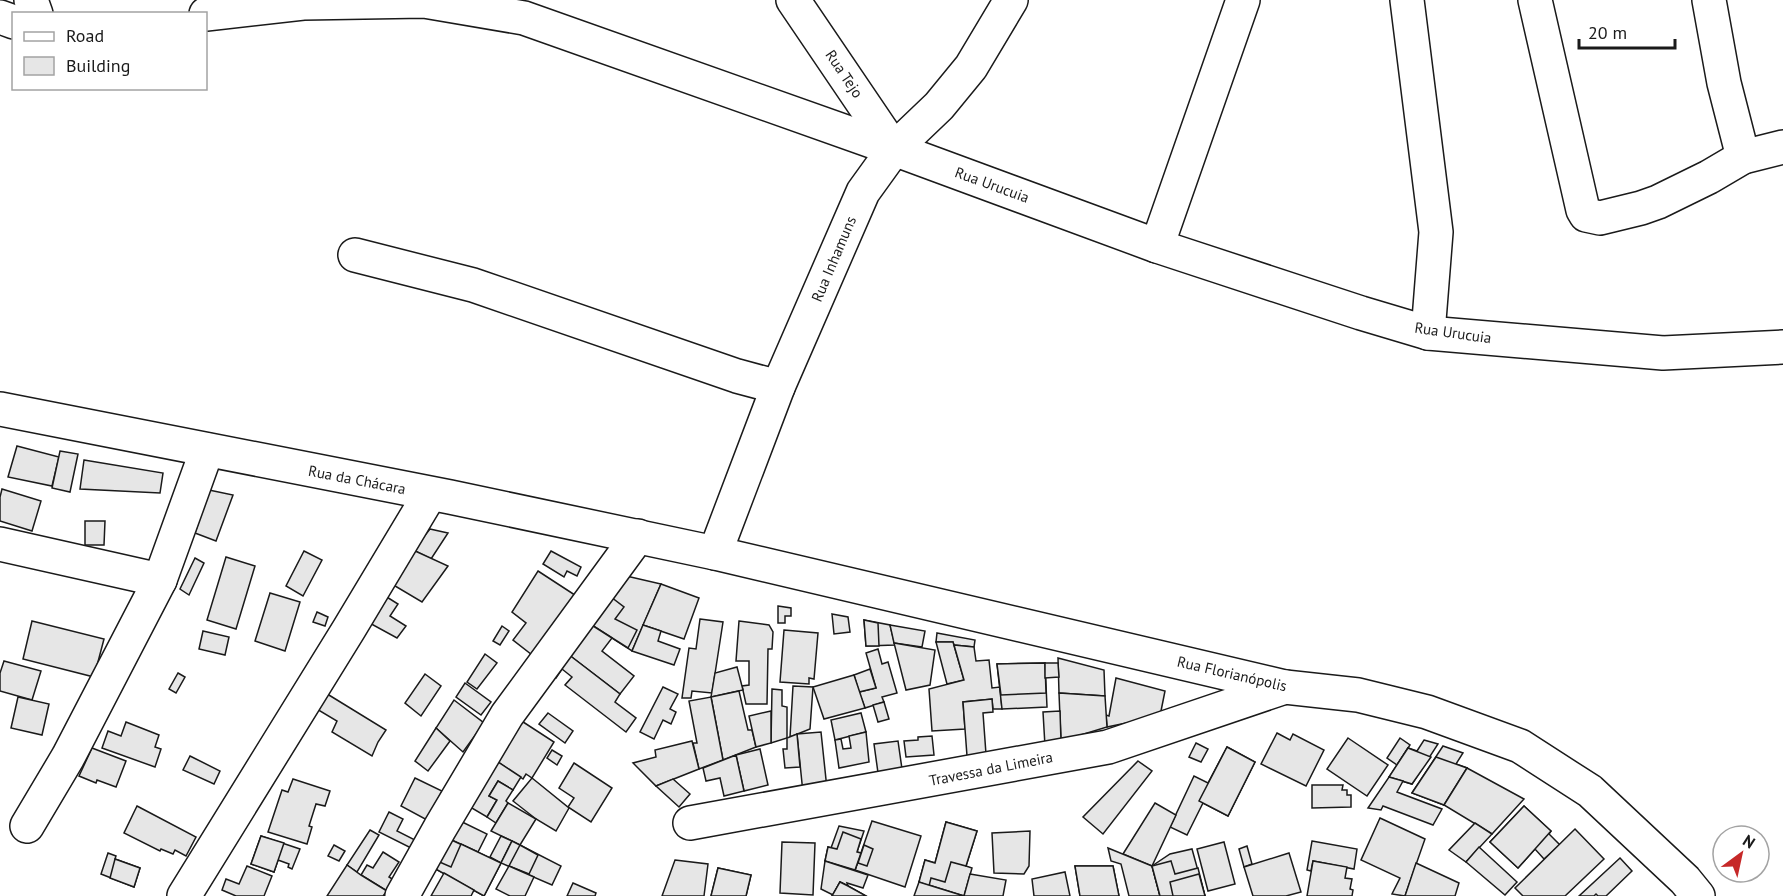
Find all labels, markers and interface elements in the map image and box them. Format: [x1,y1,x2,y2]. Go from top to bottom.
legend [12,12,207,90]
scale bar [1579,12,1675,50]
text: 20 m [1588,21,1627,44]
text: Road [66,24,104,47]
street label: Rua Tejo [821,46,867,101]
text: Building [66,54,130,77]
street label: Rua Urucuia [952,162,1032,207]
street label: Rua Inhamuns [807,213,860,305]
street label: Rua Urucuia [1413,318,1493,347]
street label: Rua da Chácara [307,461,407,498]
street label: Rua Florianópolis [1175,652,1289,695]
street label: Travessa da Limeira [927,747,1054,790]
north arrow [1711,824,1771,884]
text: N [1739,830,1759,853]

